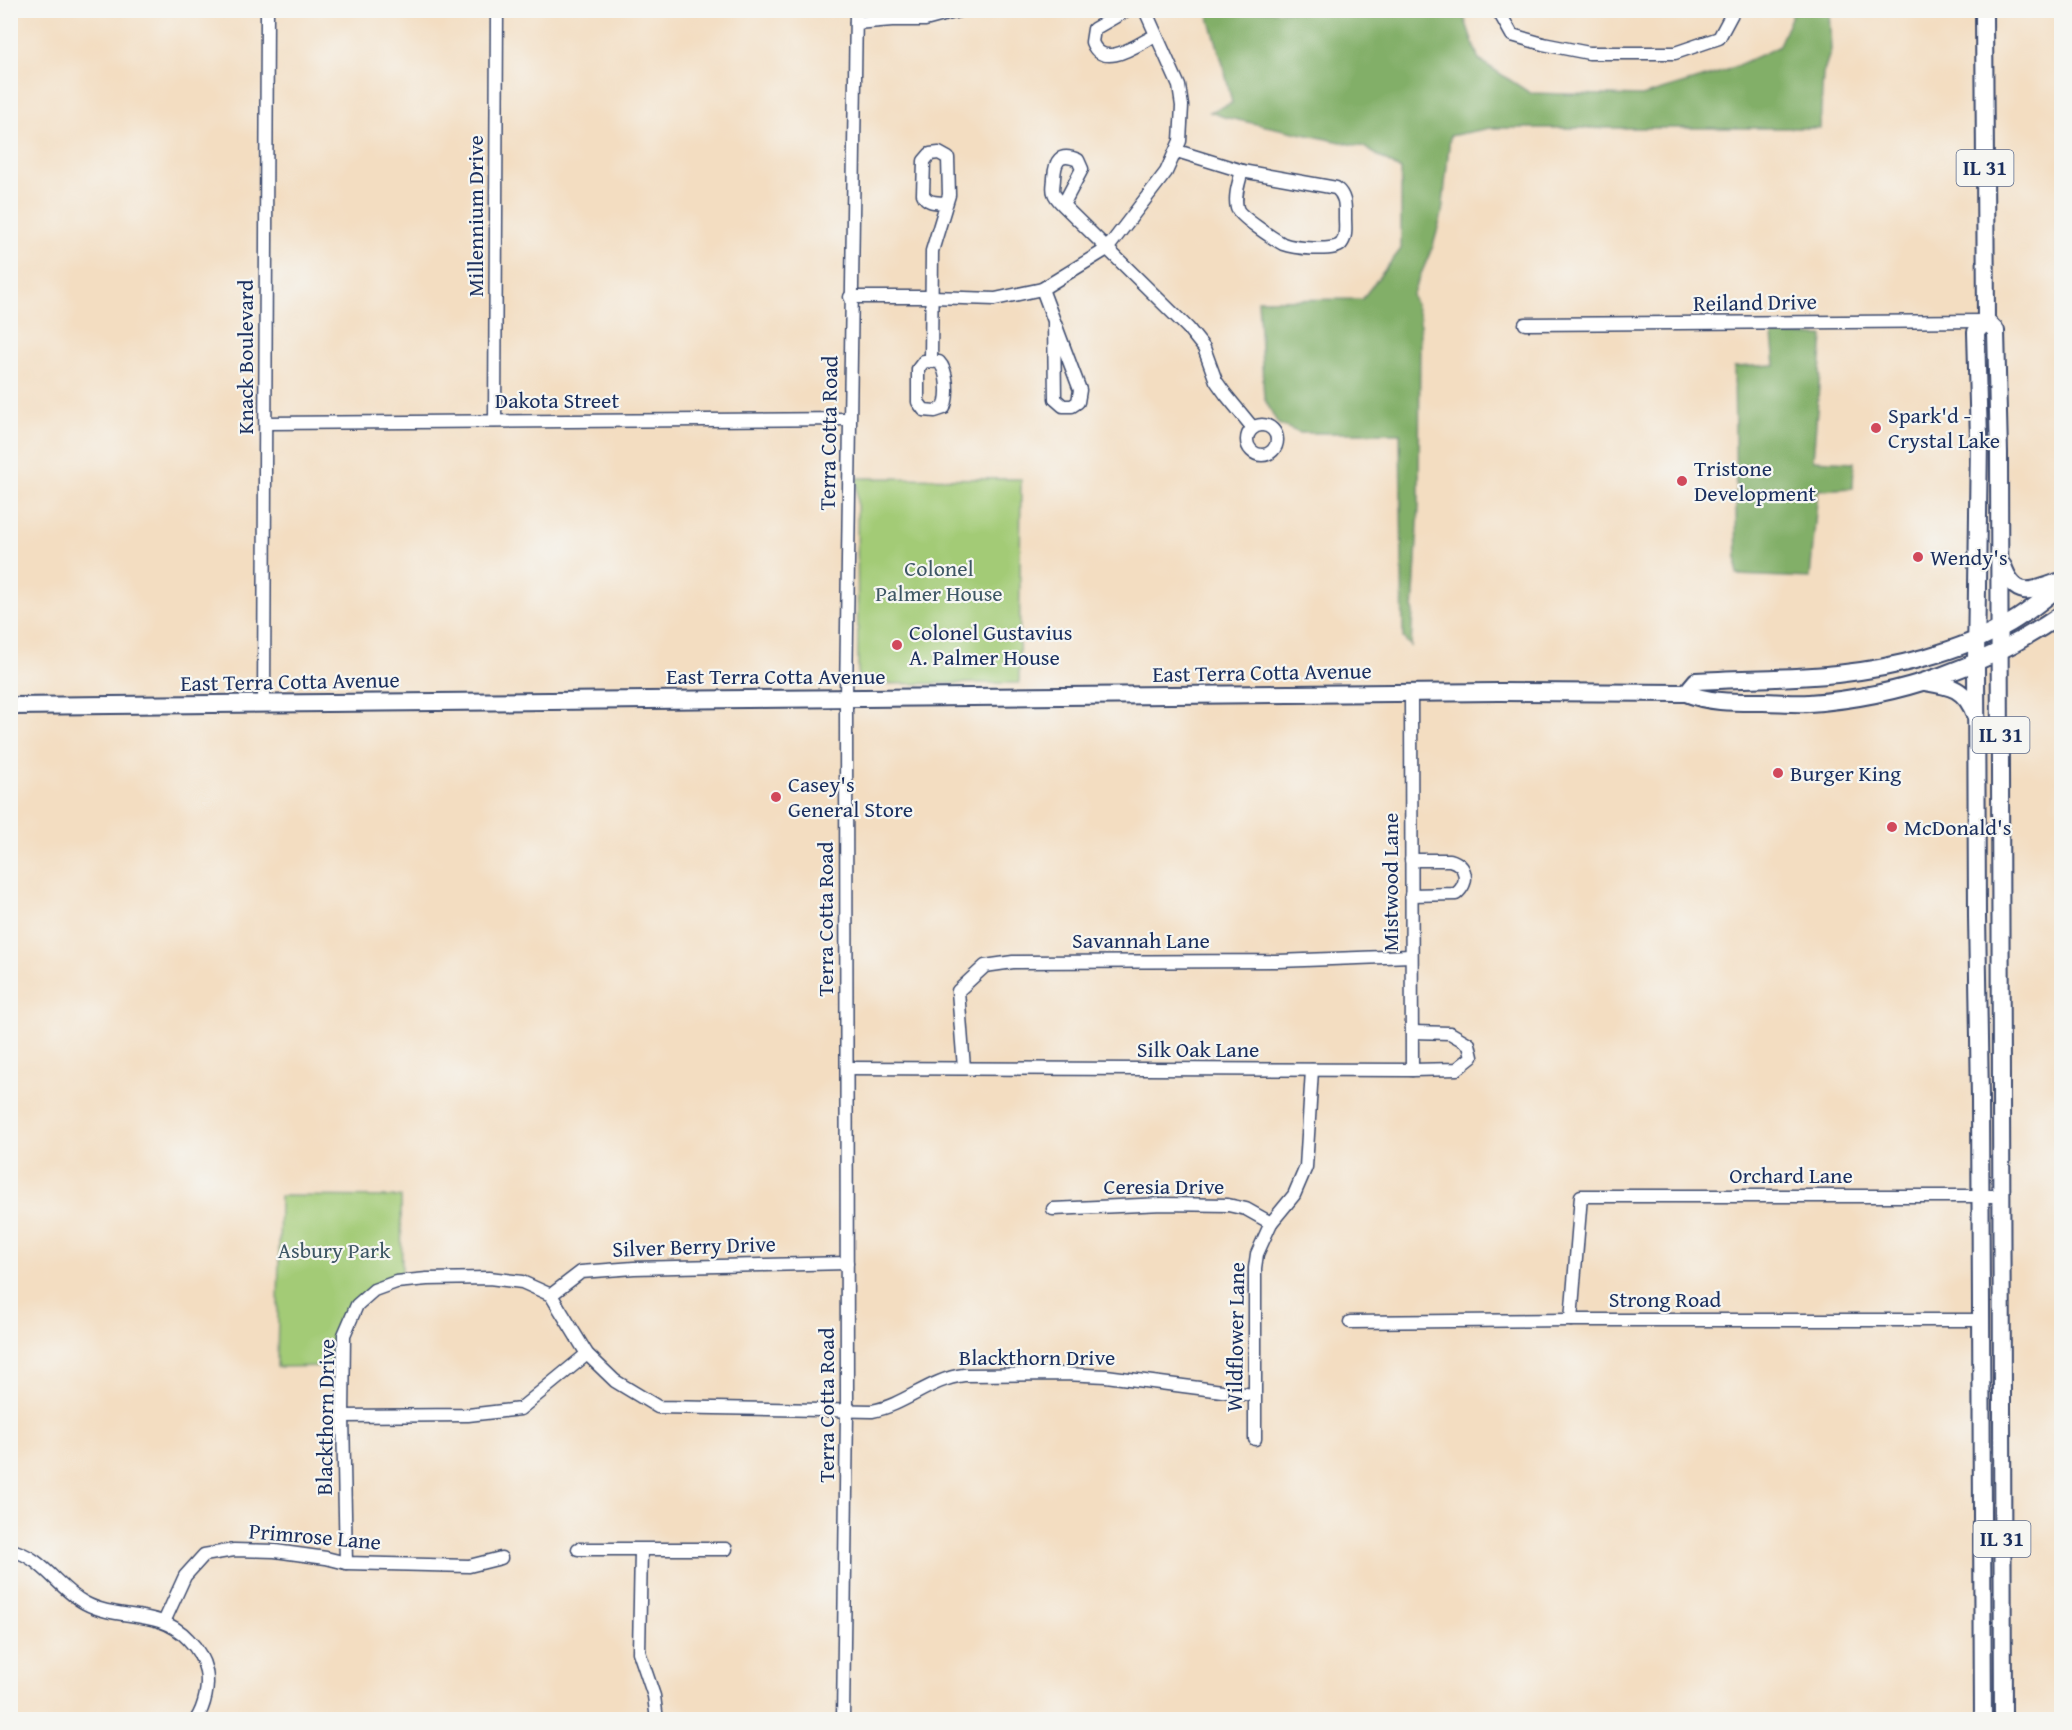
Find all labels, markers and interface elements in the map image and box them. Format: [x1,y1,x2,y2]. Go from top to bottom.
street label: Millennium Drive [459,135,491,297]
road number: IL 31 [1956,150,2014,186]
street label: Knack Boulevard [229,279,261,434]
street label: Reiland Drive [1693,285,1817,319]
street label: Terra Cotta Road [811,355,845,511]
street label: Dakota Street [495,384,619,416]
place label: Spark'd - Crystal Lake [1888,399,2000,456]
marker: Spark'd - Crystal Lake [1869,421,1883,435]
place label: Tristone Development [1694,452,1816,509]
marker: Tristone Development [1675,474,1689,488]
place label: Wendy's [1930,541,2008,573]
marker: Wendy's [1911,550,1925,564]
park label: Colonel Palmer House [875,552,1003,609]
place label: Colonel Gustavius A. Palmer House [909,616,1073,673]
marker: Colonel Gustavius A. Palmer House [890,638,904,652]
street label: East Terra Cotta Avenue [1152,654,1372,690]
street label: East Terra Cotta Avenue [666,660,886,692]
street label: East Terra Cotta Avenue [180,663,400,699]
road number: IL 31 [1972,717,2030,753]
place label: Burger King [1790,757,1901,789]
marker: Burger King [1771,766,1785,780]
place label: Casey's General Store [788,768,913,825]
marker: Casey's General Store [769,790,783,804]
place label: McDonald's [1904,811,2011,843]
street label: Mistwood Lane [1374,813,1406,951]
marker: McDonald's [1885,820,1899,834]
street label: Terra Cotta Road [809,841,841,996]
street label: Savannah Lane [1072,924,1210,956]
street label: Silk Oak Lane [1137,1033,1259,1065]
street label: Orchard Lane [1729,1159,1853,1191]
street label: Ceresia Drive [1104,1170,1224,1202]
street label: Silver Berry Drive [612,1227,776,1265]
park label: Asbury Park [278,1234,391,1266]
street label: Wildflower Lane [1218,1262,1252,1412]
street label: Strong Road [1609,1283,1722,1315]
street label: Terra Cotta Road [810,1327,842,1482]
street label: Blackthorn Drive [308,1338,342,1496]
street label: Blackthorn Drive [959,1341,1115,1373]
street label: Primrose Lane [248,1514,382,1558]
road number: IL 31 [1974,1521,2030,1557]

